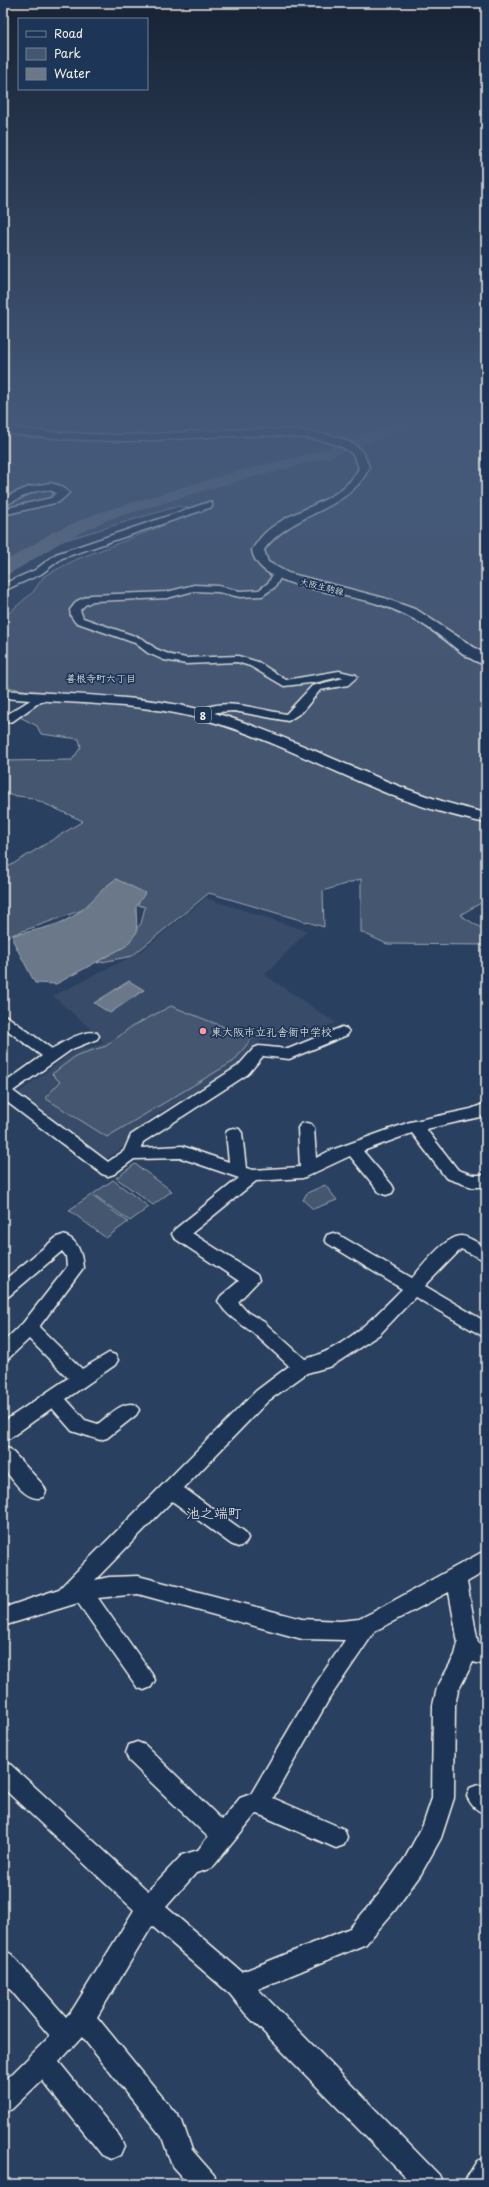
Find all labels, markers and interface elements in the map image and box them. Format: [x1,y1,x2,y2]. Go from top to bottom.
legend [18,18,148,90]
text: Road [54,24,83,42]
text: Park [54,44,81,62]
text: Water [54,64,91,82]
street label: 大阪生駒線 [298,574,346,598]
district label: 善根寺町六丁目 [66,670,136,685]
road number: 8 [195,707,211,723]
place label: 東大阪市立孔舎衙中学校 [211,1023,332,1040]
marker: 東大阪市立孔舎衙中学校 [198,1026,208,1036]
district label: 池之端町 [186,1502,242,1523]

